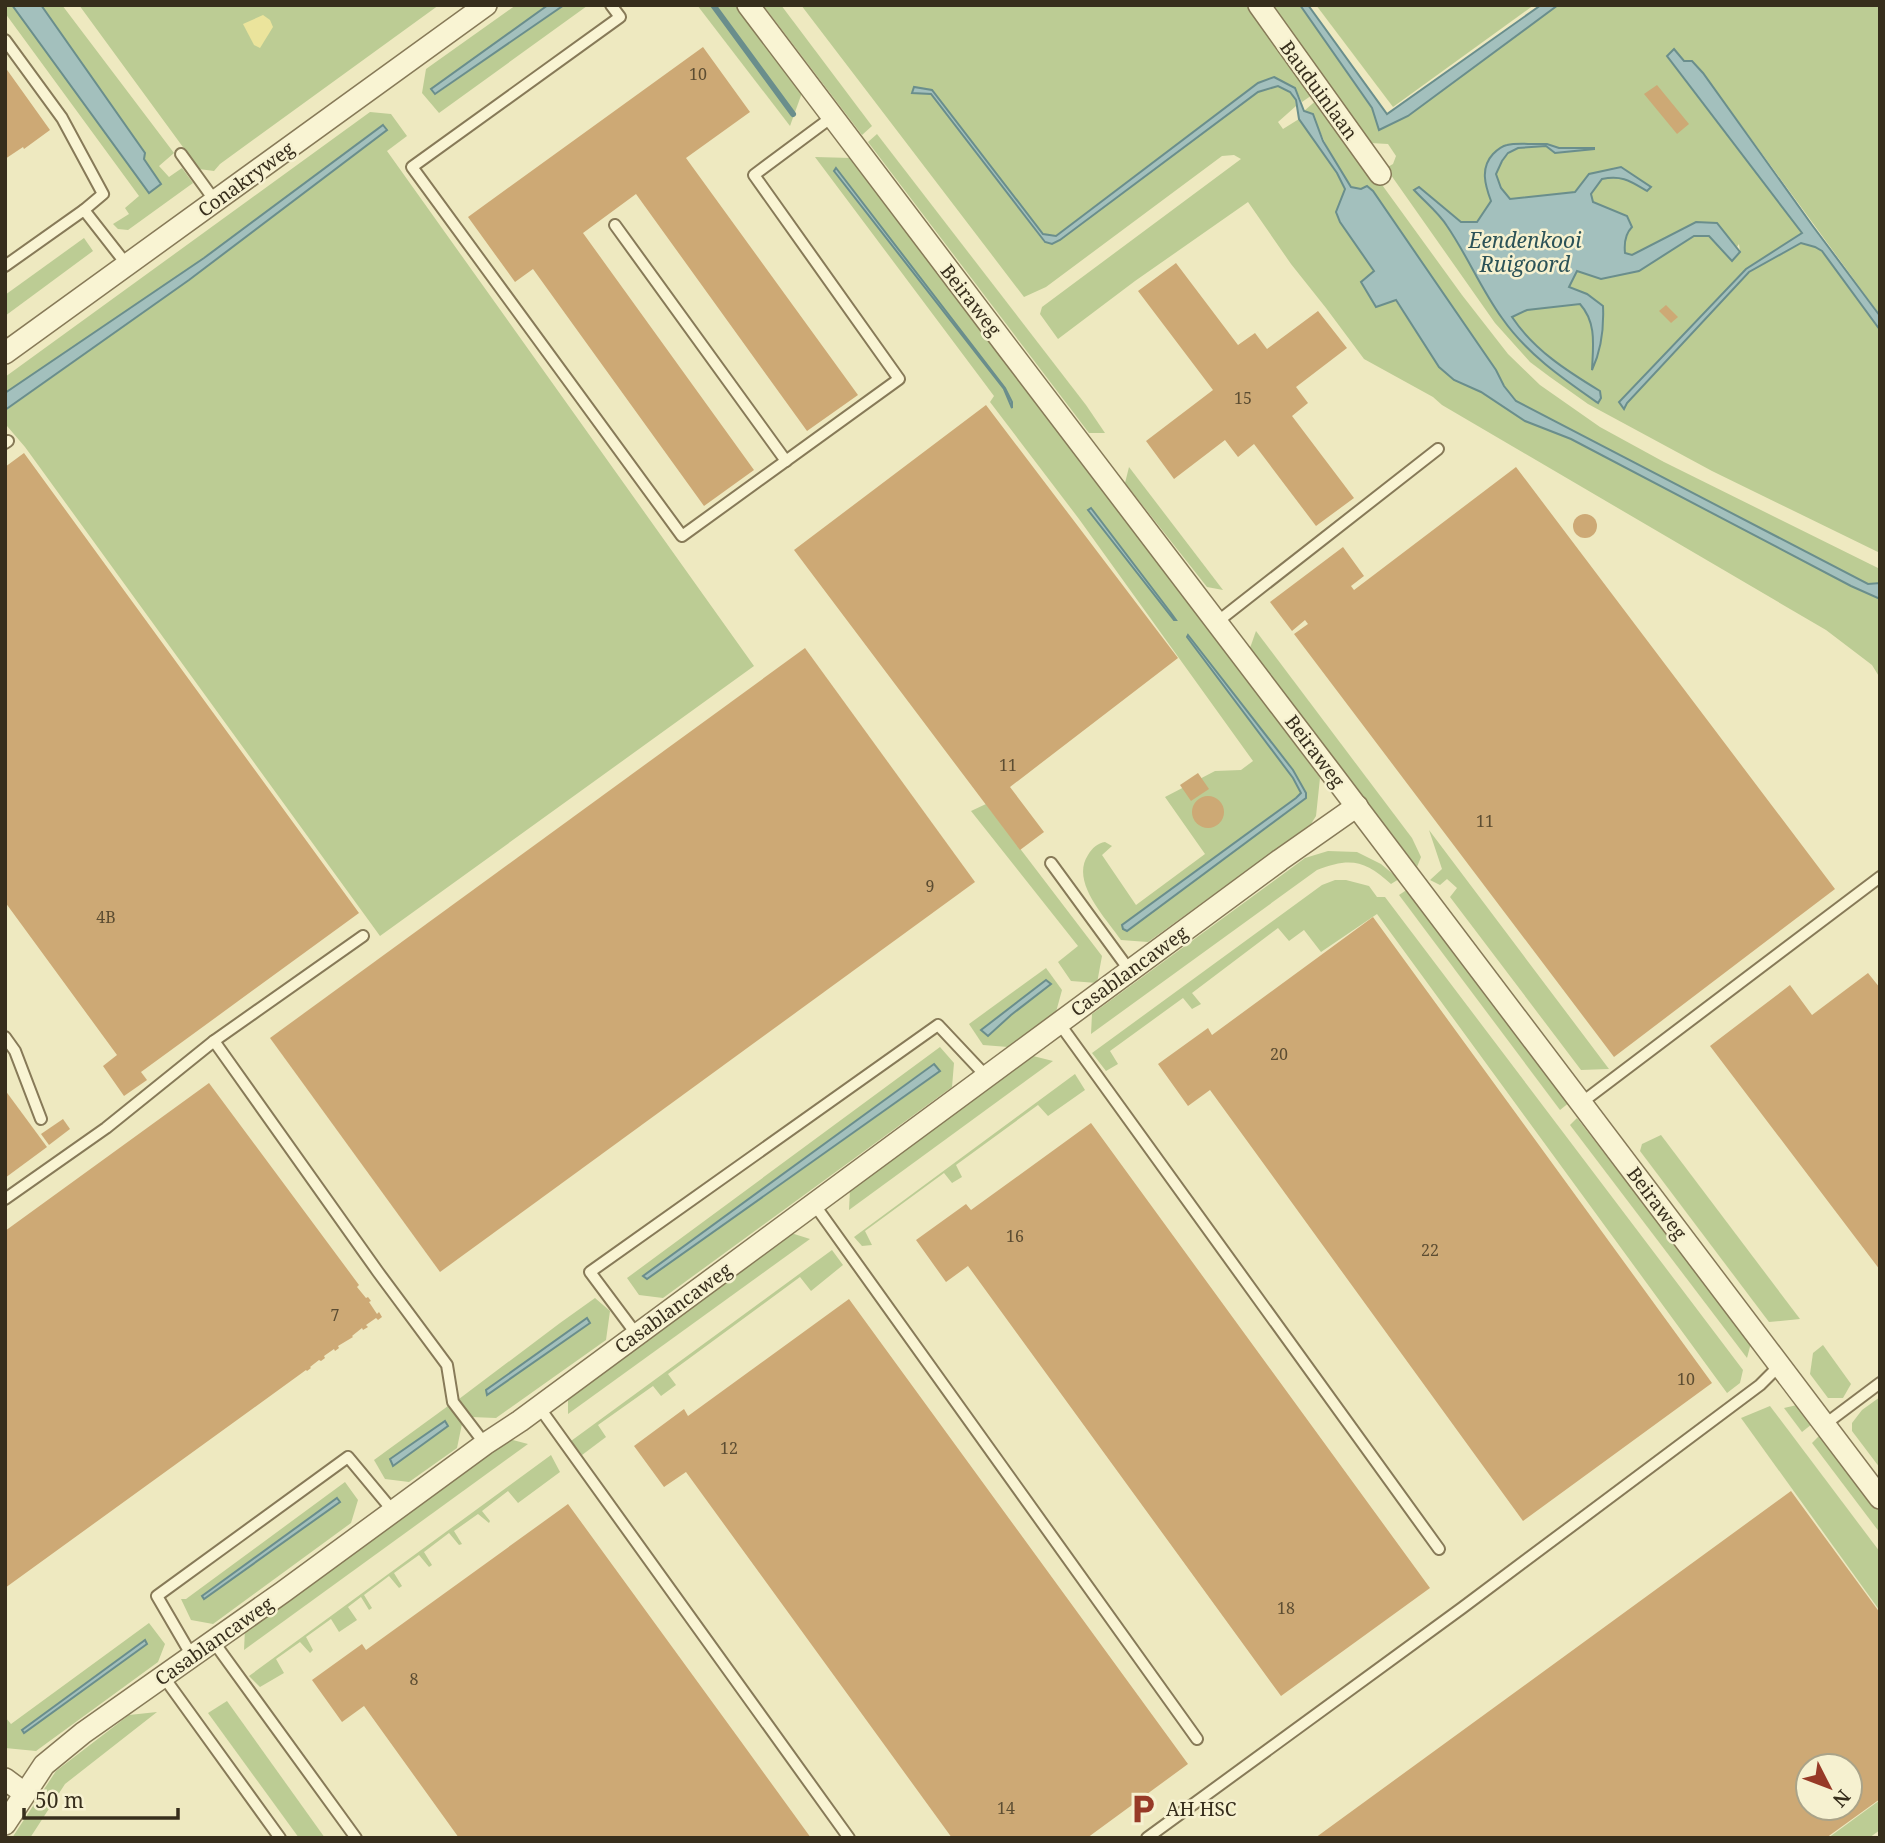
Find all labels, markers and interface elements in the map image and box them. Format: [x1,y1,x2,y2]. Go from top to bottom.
street label: Bauduinlaan [1274,35,1364,145]
house number: 10 [689,63,707,85]
street label: Conakryweg [193,135,299,223]
water label: Eendenkooi Ruigoord [1467,226,1582,278]
street label: Beiraweg [935,259,1007,341]
house number: 15 [1234,387,1252,409]
street label: Beiraweg [1279,709,1351,793]
house number: 11 [999,754,1017,776]
house number: 11 [1476,810,1494,832]
house number: 9 [926,875,934,897]
house number: 4B [96,906,116,928]
street label: Casablancaweg [1065,920,1193,1022]
house number: 20 [1270,1043,1288,1065]
street label: Beiraweg [1621,1161,1693,1245]
house number: 16 [1006,1225,1024,1247]
house number: 22 [1421,1239,1439,1261]
street label: Casablancaweg [609,1257,737,1359]
house number: 7 [331,1304,340,1326]
house number: 10 [1677,1368,1695,1390]
house number: 12 [720,1437,738,1459]
street label: Casablancaweg [150,1591,278,1691]
house number: 18 [1277,1597,1295,1619]
house number: 8 [410,1668,419,1690]
north arrow [1794,1752,1864,1822]
scale bar [24,1776,178,1820]
text: N [1827,1784,1856,1813]
text: 50 m [35,1786,84,1814]
parking icon: AH HSC [1126,1792,1160,1826]
place label: AH HSC [1166,1796,1237,1822]
house number: 14 [997,1797,1015,1819]

